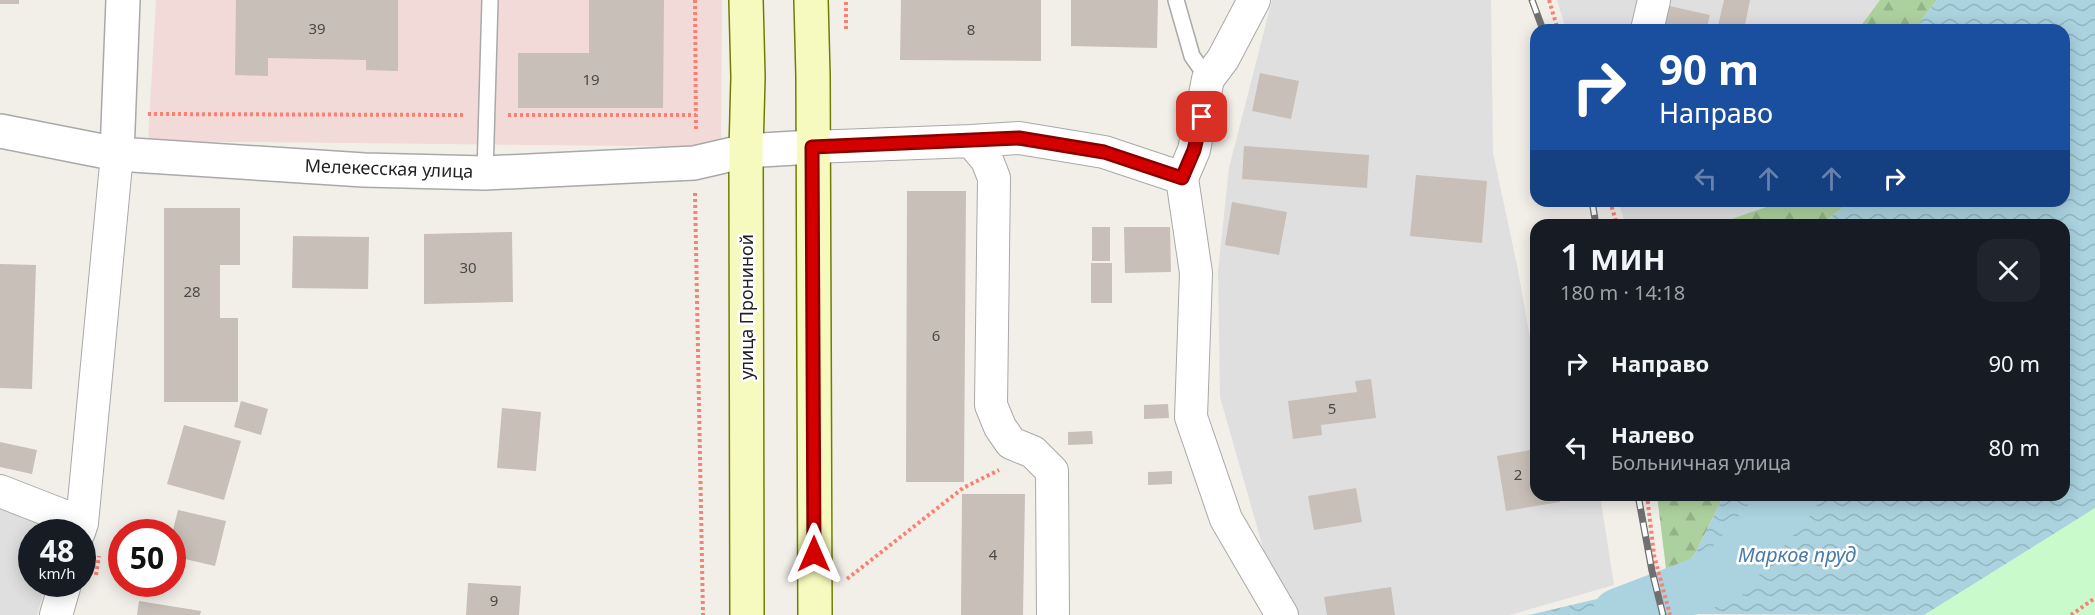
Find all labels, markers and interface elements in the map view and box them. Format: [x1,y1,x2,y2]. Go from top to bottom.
house number: 39 [308,18,326,38]
house number: 8 [967,19,975,39]
text: 90 m [1659,40,1759,97]
icon: right [1560,48,1638,126]
house number: 19 [582,69,600,89]
pin [1176,91,1227,142]
text: Направо [1659,94,1773,131]
icon: arrive [1185,100,1218,133]
street label: Мелекесская улица [304,153,474,183]
icon: left [1689,162,1722,195]
icon: ahead [1752,162,1785,195]
icon: ahead [1815,162,1848,195]
icon: right [1878,162,1911,195]
text: 1 мин [1560,232,1666,281]
street label: улица Прониной [734,234,758,380]
button: close [1977,239,2040,302]
house number: 30 [459,257,477,277]
text: 180 m · 14:18 [1560,279,1685,306]
house number: 28 [183,281,201,301]
house number: 6 [932,325,940,345]
icon: right [1560,347,1593,380]
text: Направо [1611,348,1709,378]
text: 90 m [1989,348,2040,378]
house number: 5 [1328,398,1336,418]
text: Налево [1611,419,1694,449]
icon: left [1560,431,1593,464]
text: 80 m [1989,432,2040,462]
text: Больничная улица [1611,449,1791,476]
house number: 2 [1514,464,1522,484]
speed limit sign: 50 [108,519,186,597]
position arrow [782,522,846,586]
text: 48 [40,530,74,571]
water label: Марков пруд [1738,541,1856,568]
house number: 4 [989,544,998,564]
text: km/h [39,563,75,583]
house number: 9 [490,590,498,610]

